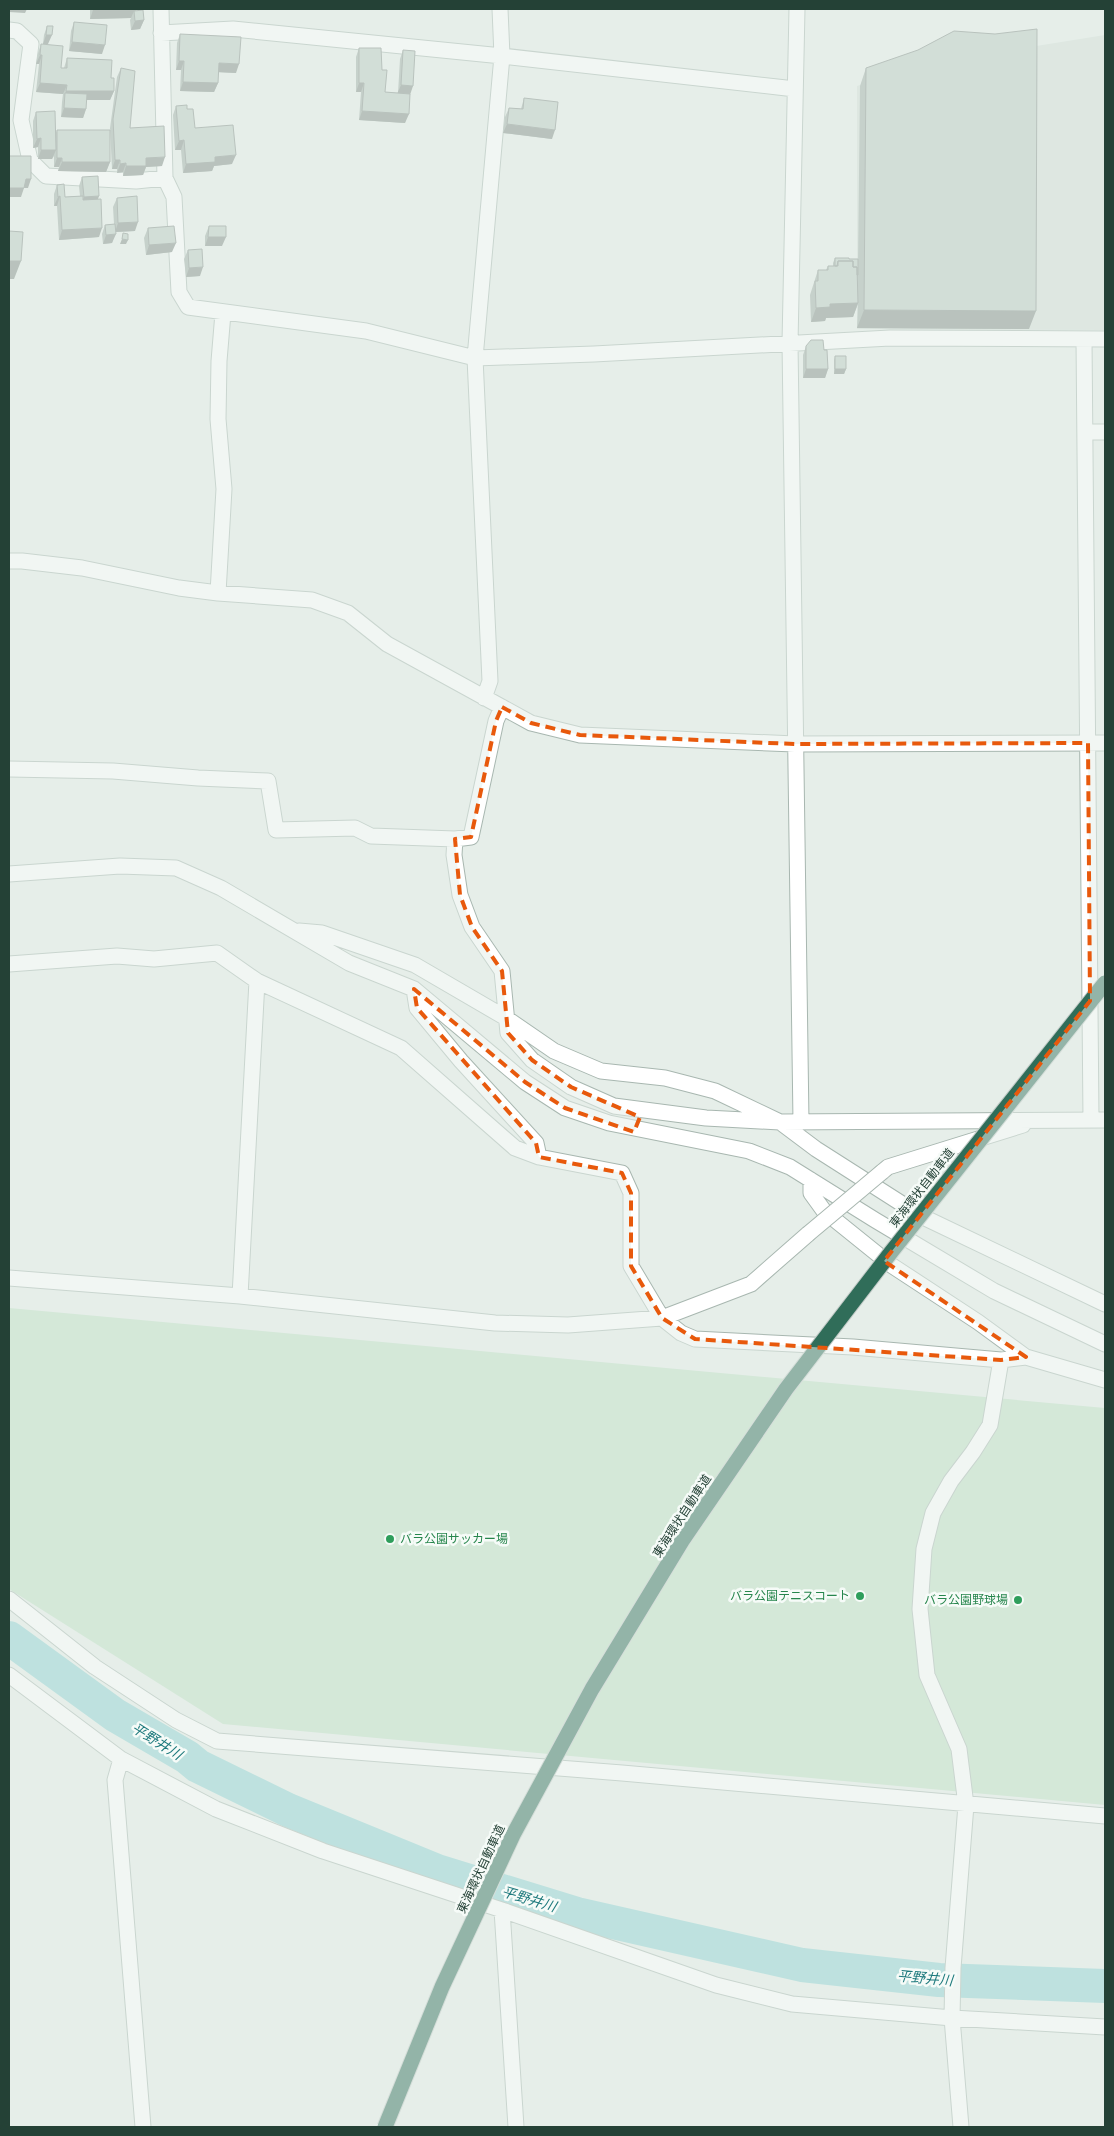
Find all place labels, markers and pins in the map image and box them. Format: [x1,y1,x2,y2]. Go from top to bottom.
place label: バラ公園サッカー場 [400,1532,508,1546]
marker: バラ公園サッカー場 [384,1533,396,1545]
place label: バラ公園テニスコート [730,1589,850,1603]
marker: バラ公園テニスコート [854,1590,866,1602]
place label: バラ公園野球場 [924,1593,1008,1607]
marker: バラ公園野球場 [1012,1594,1024,1606]

